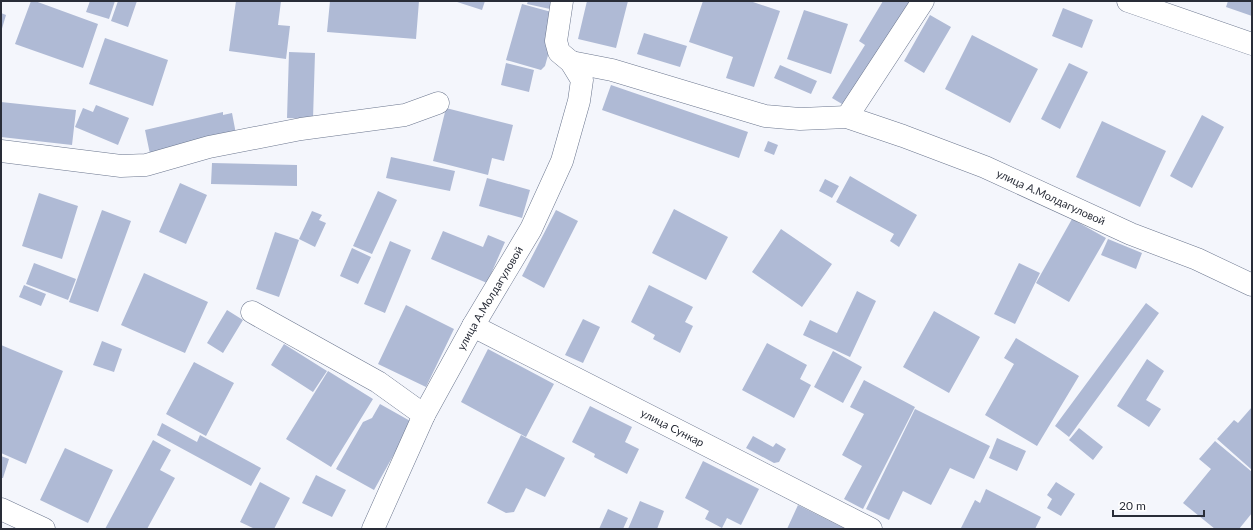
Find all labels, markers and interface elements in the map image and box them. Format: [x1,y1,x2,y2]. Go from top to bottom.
street label: улица А.Молдагуловой [995,166,1108,227]
street label: улица А.Молдагуловой [454,244,525,352]
street label: улица Сункар [639,406,707,449]
scale bar [1113,492,1204,518]
text: 20 m [1119,498,1146,513]

